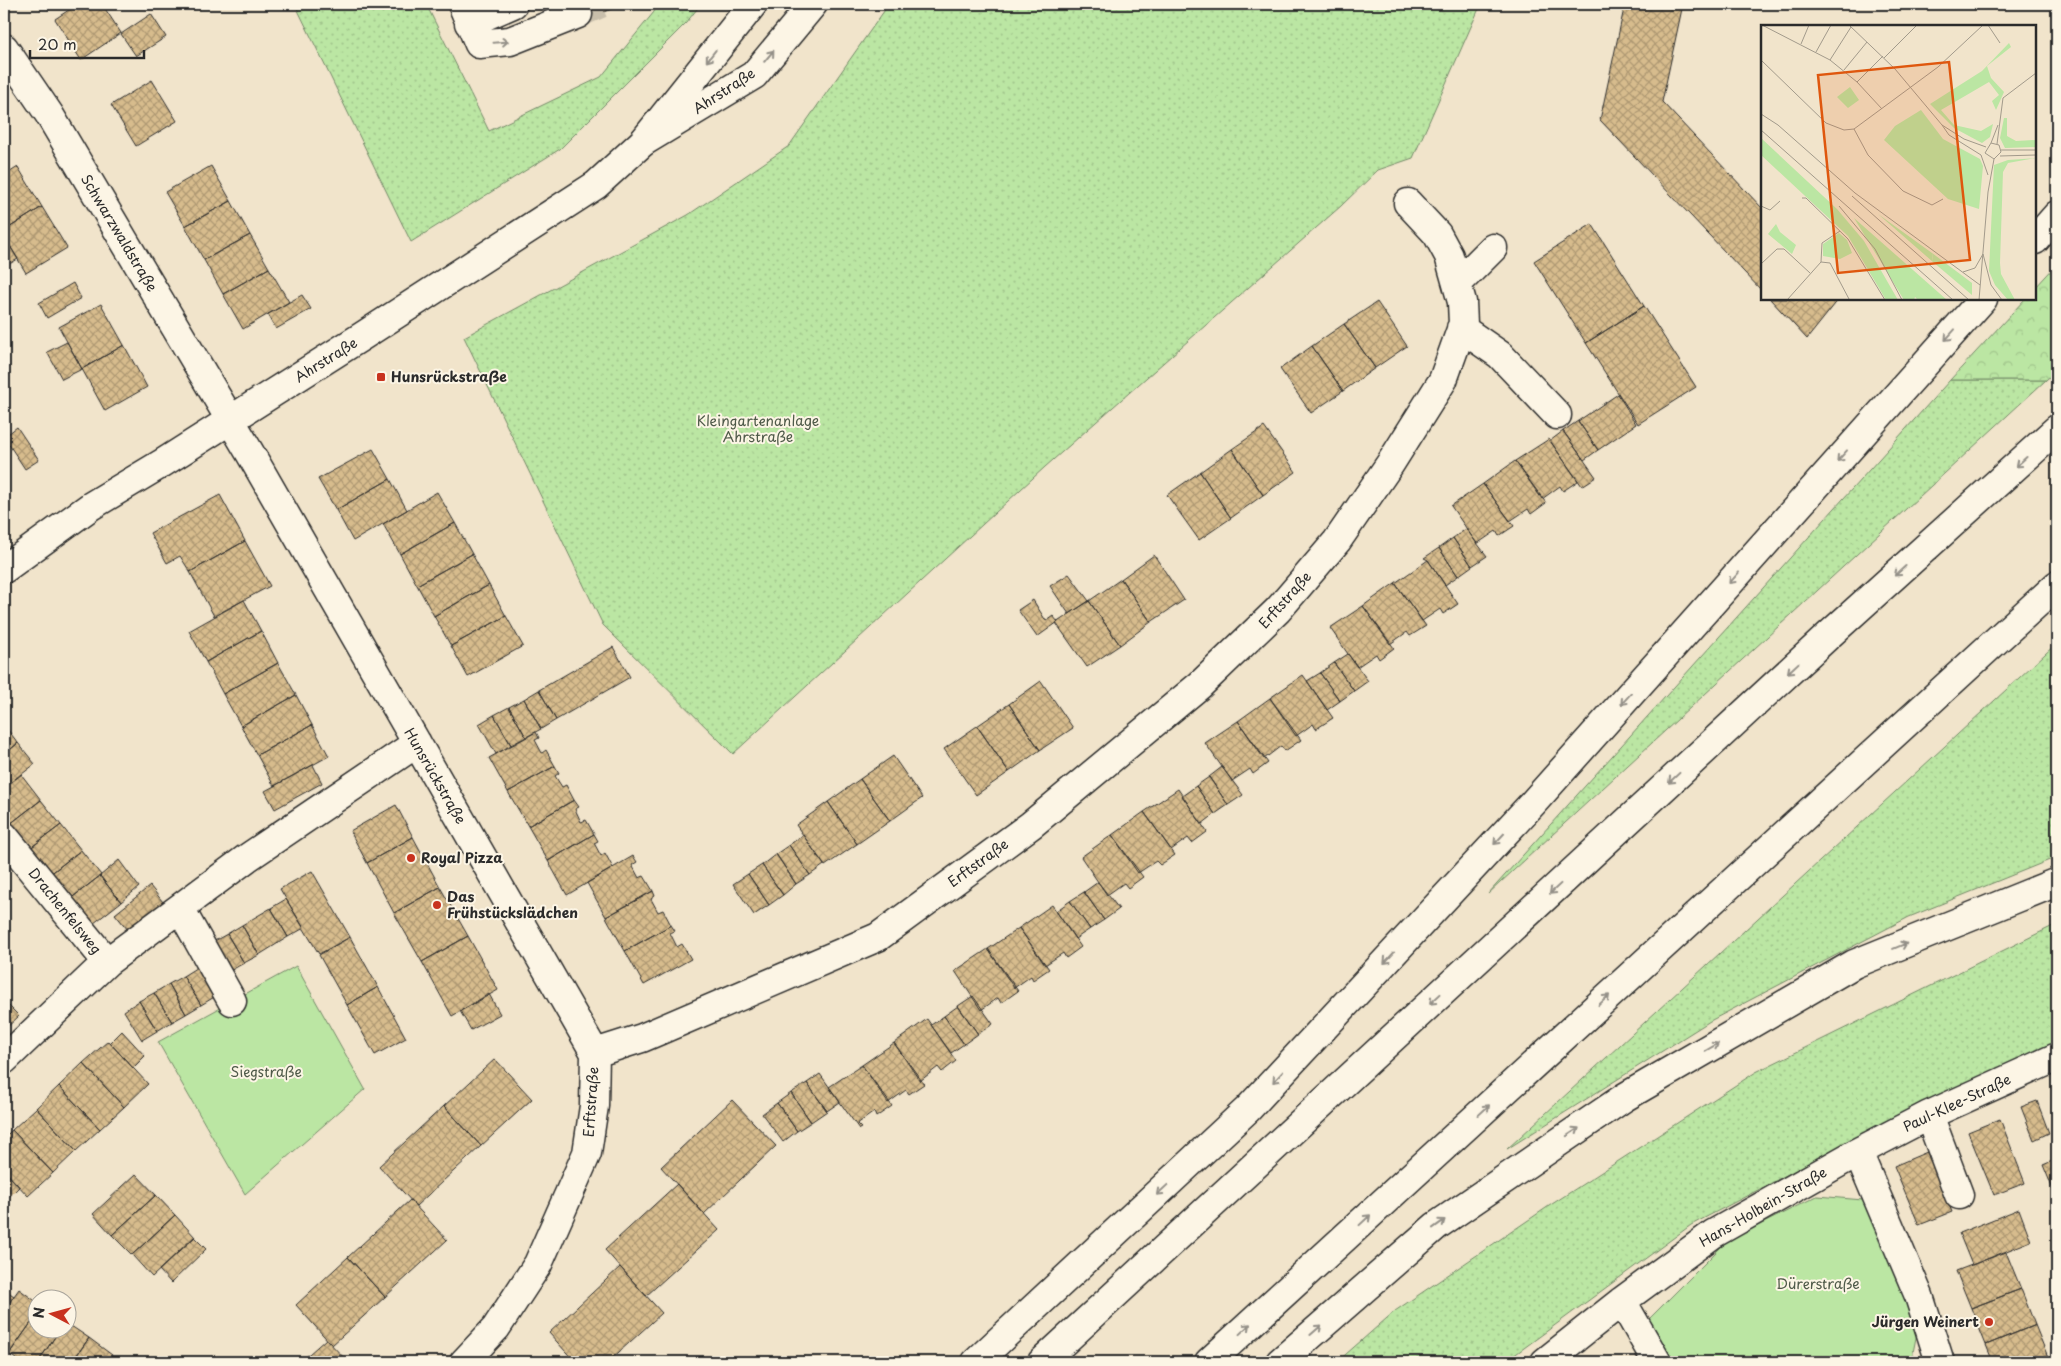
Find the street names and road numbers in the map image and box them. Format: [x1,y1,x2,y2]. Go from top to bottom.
street label: Ahrstraße [688,63,759,119]
street label: Schwarzwaldstraße [76,170,163,295]
street label: Ahrstraße [290,332,361,387]
street label: Erftstraße [1253,566,1316,633]
street label: Hunsrückstraße [399,724,472,828]
street label: Erftstraße [943,833,1012,892]
street label: Drachenfelsweg [24,863,107,958]
street label: Erftstraße [578,1066,603,1138]
street label: Paul-Klee-Straße [1899,1068,2014,1137]
street label: Hans-Holbein-Straße [1695,1161,1831,1252]

